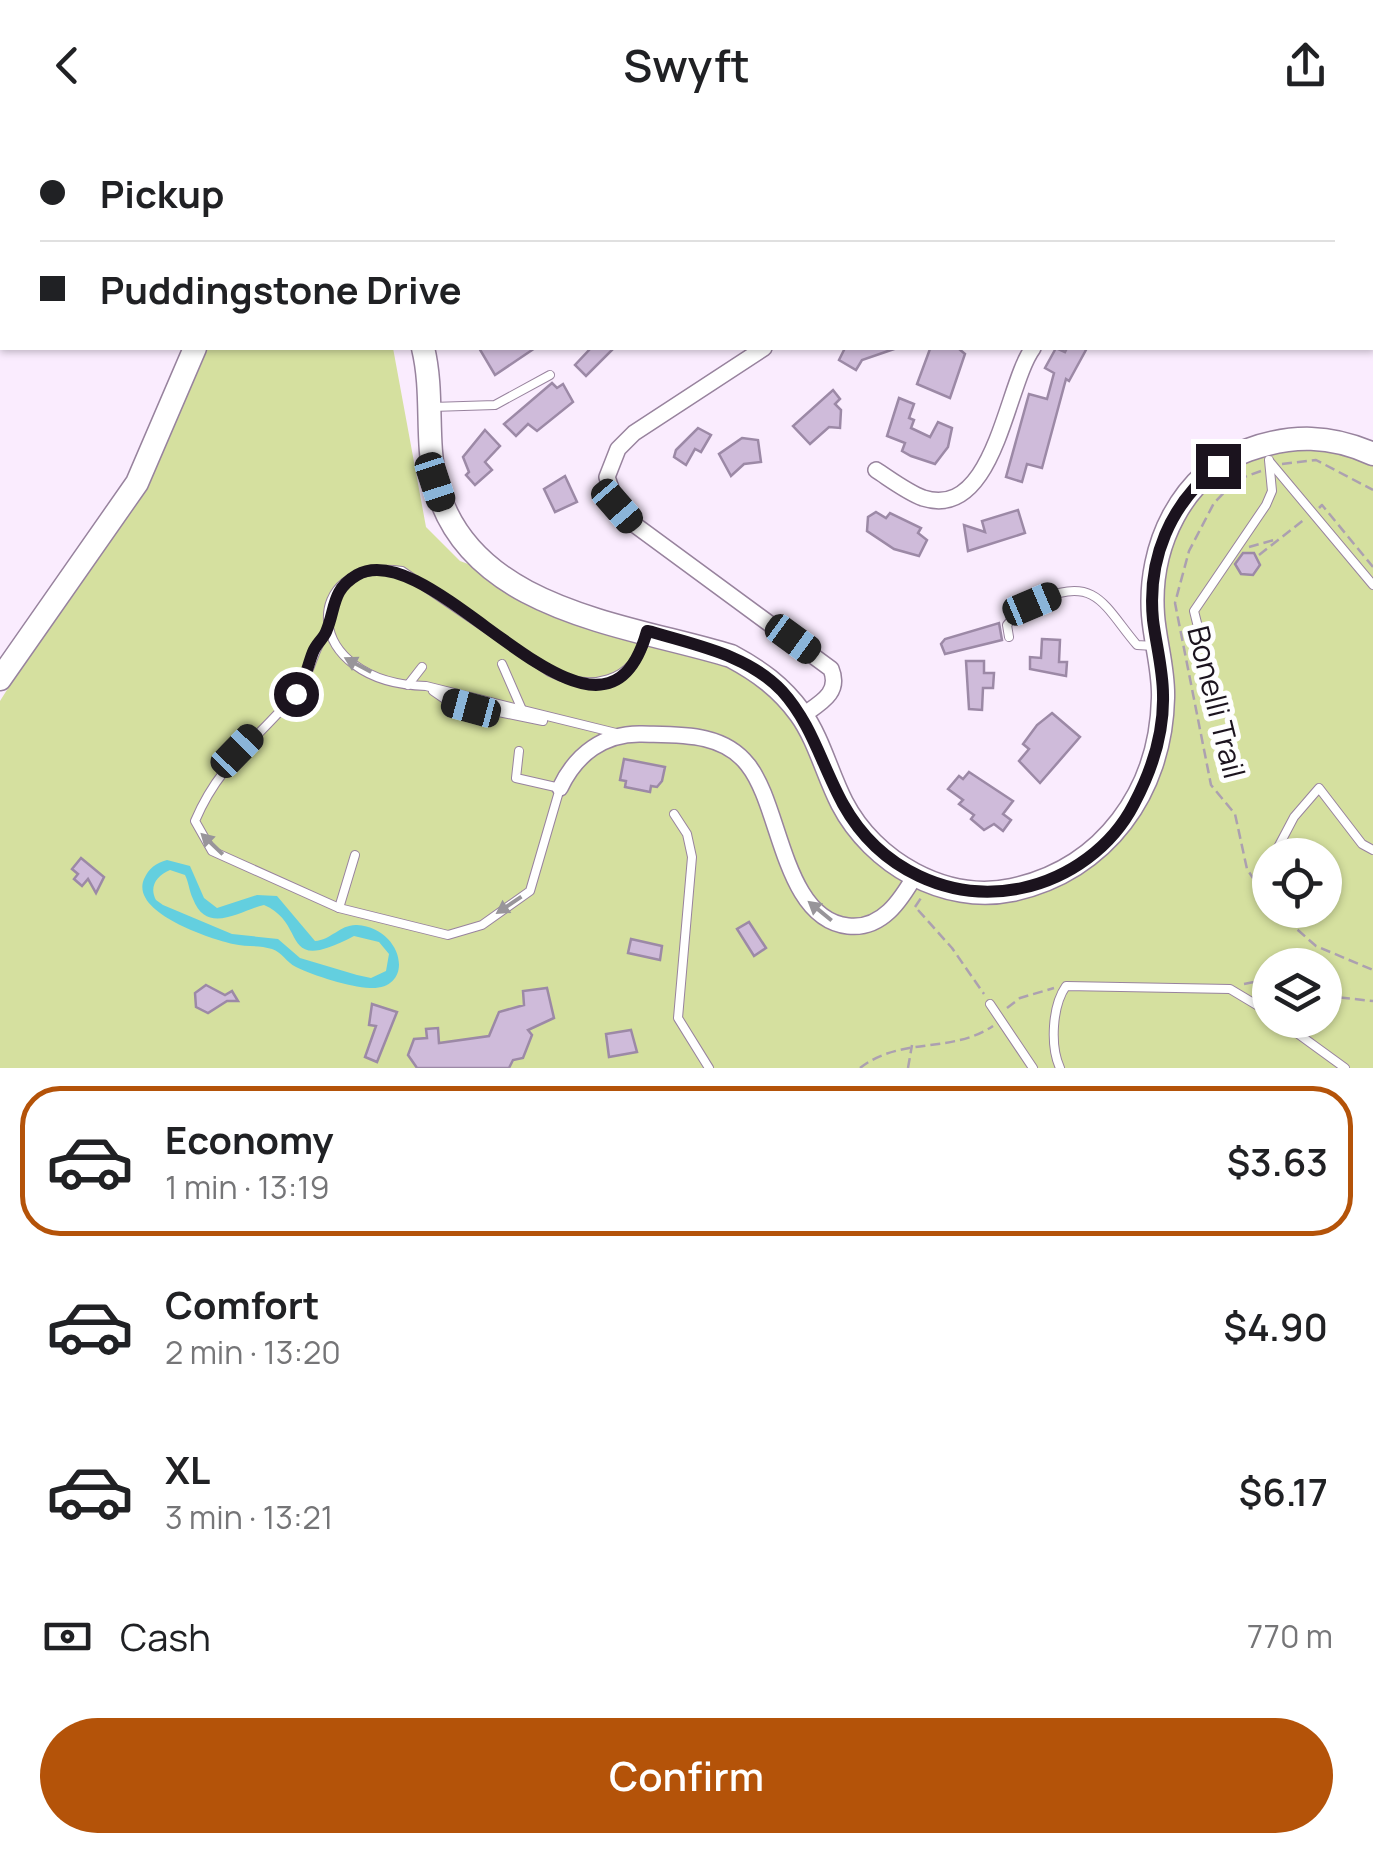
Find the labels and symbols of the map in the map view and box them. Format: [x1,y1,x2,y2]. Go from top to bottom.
route end [1196,444,1241,489]
car [411,449,459,515]
car [586,474,648,538]
car [999,578,1065,630]
car [760,609,826,669]
street label: Bonelli Trail [1178,622,1256,782]
one-way arrow [343,657,372,674]
route start [274,672,319,717]
car [438,686,504,730]
car [205,719,269,783]
one-way arrow [200,833,224,856]
one-way arrow [496,895,523,914]
one-way arrow [808,901,834,922]

